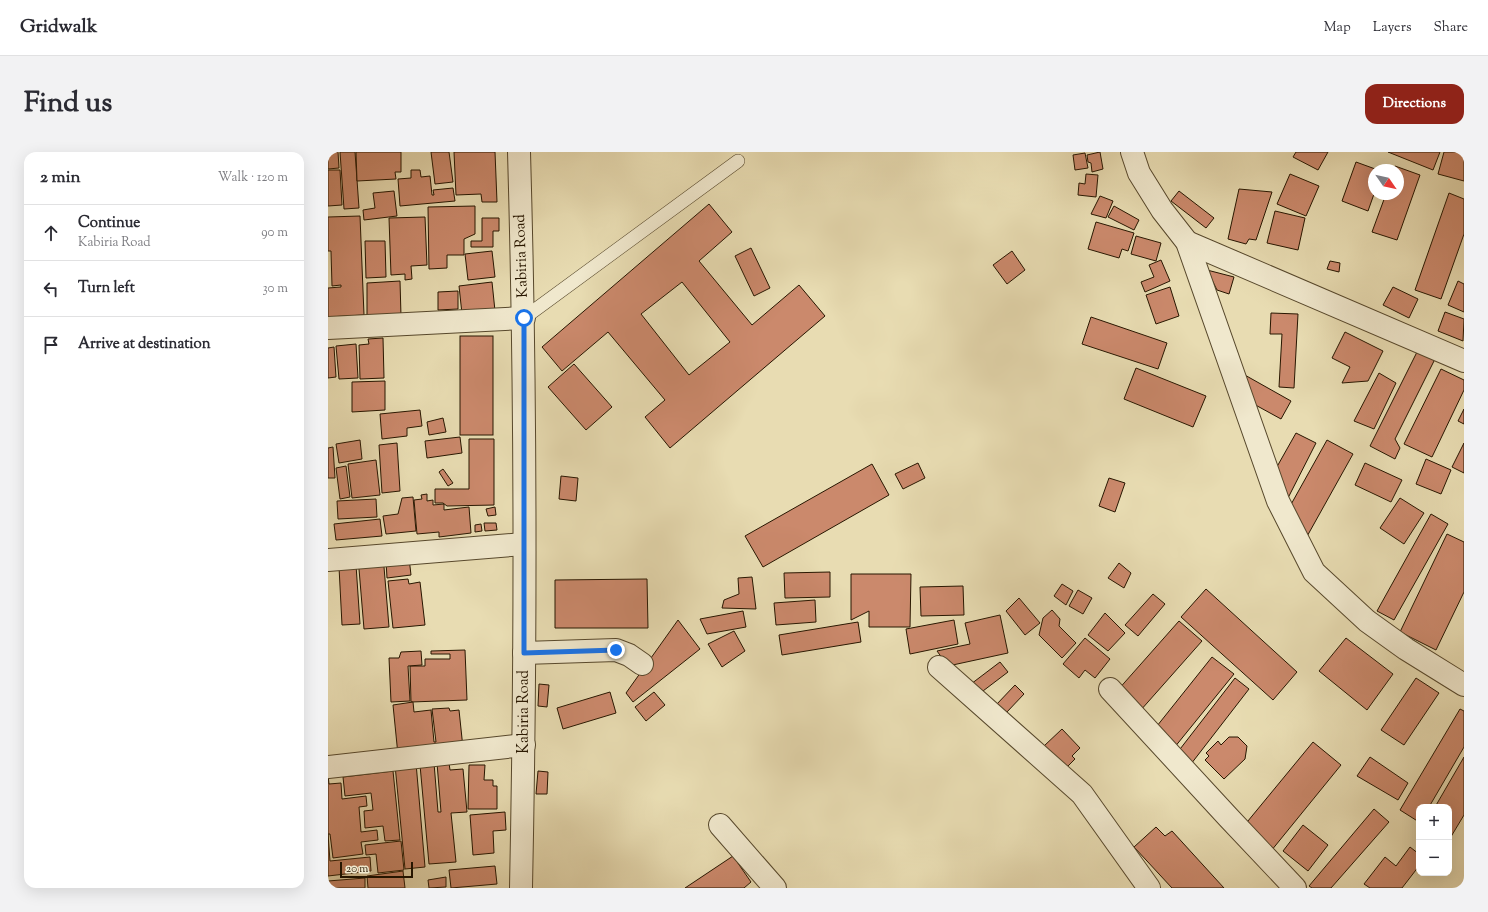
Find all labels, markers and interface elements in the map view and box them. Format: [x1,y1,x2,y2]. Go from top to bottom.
text: Gridwalk [20,14,97,41]
text: Map [1324,18,1351,38]
text: Layers [1373,18,1411,38]
text: Share [1433,18,1468,38]
text: Find us [24,84,112,124]
button: Directions [1365,84,1464,124]
north arrow [1368,164,1404,200]
text: 2 min [40,166,81,190]
text: Walk · 120 m [218,169,288,187]
text: Continue [78,213,140,234]
street label: Kabiria Road [510,213,534,298]
icon: ahead [40,222,62,244]
text: 90 m [261,224,288,242]
text: Kabiria Road [78,234,151,252]
icon: left [40,278,62,300]
text: Turn left [78,278,135,299]
text: 30 m [262,280,288,298]
route start [515,309,533,327]
icon: arrive [40,334,62,356]
text: Arrive at destination [78,334,211,355]
route end [607,641,625,659]
street label: Kabiria Road [514,670,535,754]
map controls [1416,804,1452,876]
button: + [1416,804,1452,840]
button: − [1416,840,1452,876]
scale bar [340,860,413,879]
text: 20 m [346,861,368,877]

